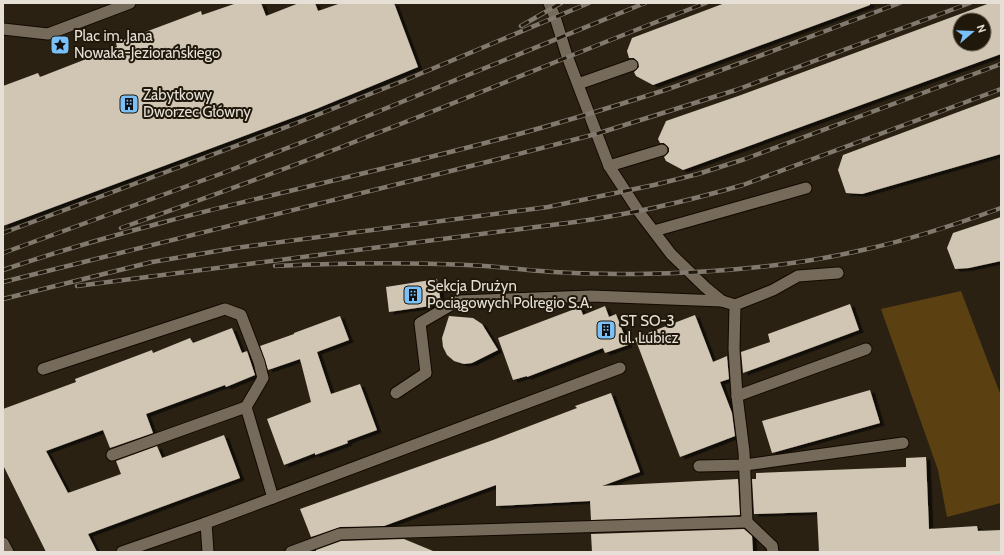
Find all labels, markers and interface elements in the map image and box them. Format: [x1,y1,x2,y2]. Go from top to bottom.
north arrow [952,12,992,52]
text: N [974,23,989,35]
place label: Plac im. Jana Nowaka-Jeziorańskiego [74,27,220,62]
place icon: Plac im. Jana Nowaka-Jeziorańskiego [49,34,71,56]
place label: Zabytkowy Dworzec Główny [143,86,251,121]
building icon: Zabytkowy Dworzec Główny [118,93,140,115]
place label: Sekcja Drużyn Pociągowych Polregio S.A. [427,277,592,312]
building icon: Sekcja Drużyn Pociągowych Polregio S.A. [402,284,424,306]
place label: ST SO-3 ul. Lubicz [620,312,679,347]
building icon: ST SO-3 ul. Lubicz [595,319,617,341]

